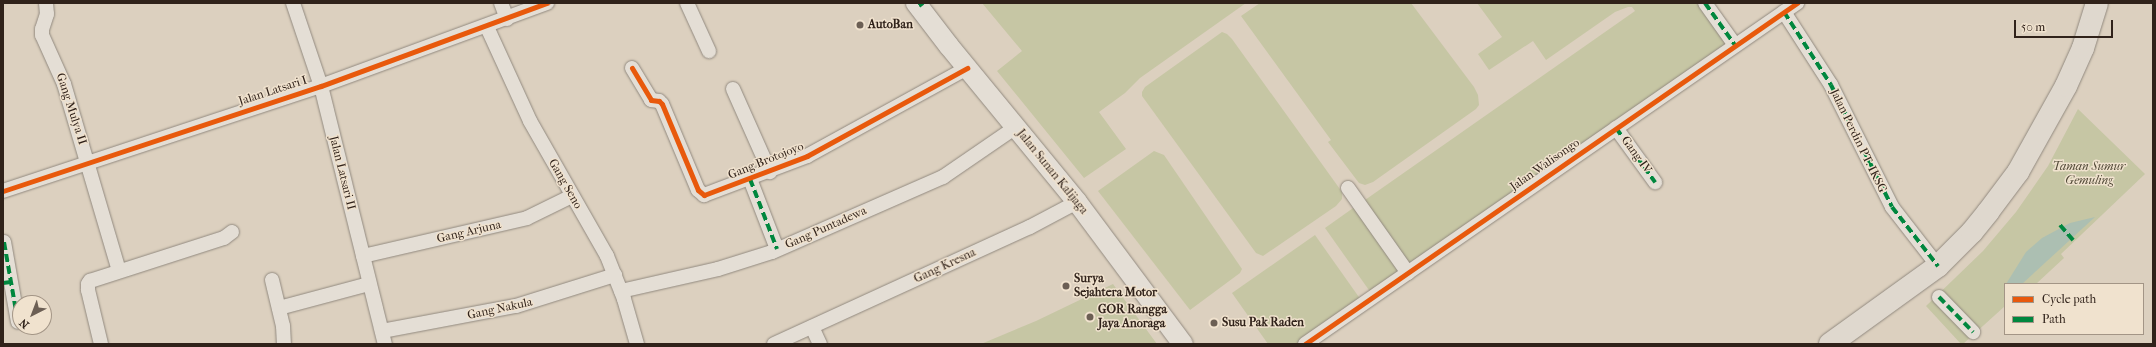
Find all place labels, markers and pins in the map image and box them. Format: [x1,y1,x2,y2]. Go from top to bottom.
place label: AutoBan [868,18,913,32]
marker: AutoBan [855,20,865,30]
place label: Surya Sejahtera Motor [1074,272,1157,300]
marker: Surya Sejahtera Motor [1061,281,1071,291]
place label: GOR Rangga Jaya Anoraga [1098,303,1167,331]
marker: GOR Rangga Jaya Anoraga [1085,312,1095,322]
place label: Susu Pak Raden [1222,316,1304,330]
marker: Susu Pak Raden [1209,318,1219,328]

